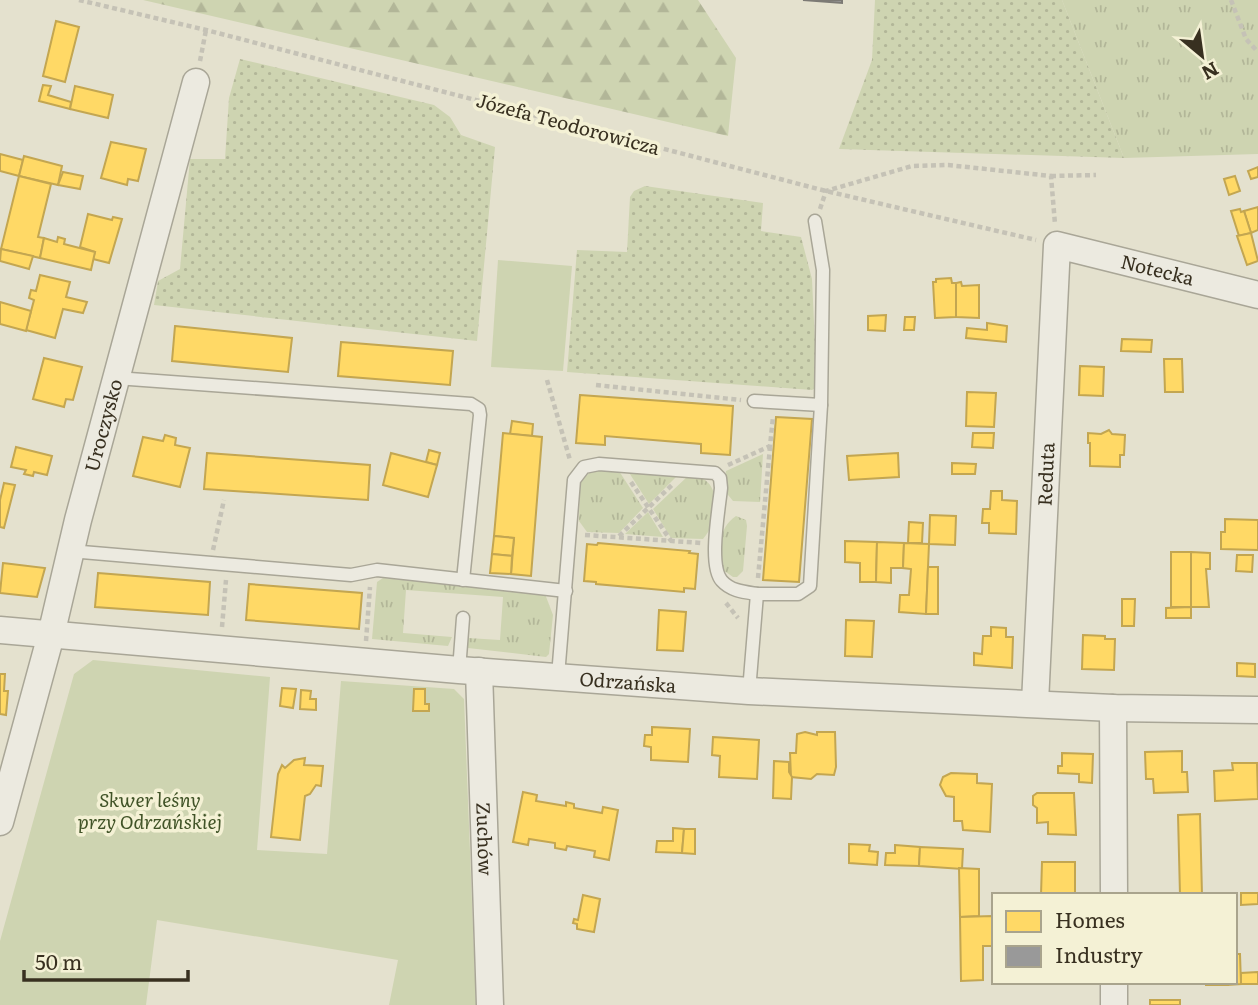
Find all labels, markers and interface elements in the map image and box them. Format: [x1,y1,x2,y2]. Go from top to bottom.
north arrow [1167,21,1237,91]
text: N [1197,56,1224,88]
street label: Józefa Teodorowicza [474,85,664,161]
street label: Notecka [1118,246,1198,292]
street label: Uroczysko [77,375,128,475]
street label: Reduta [1029,441,1061,507]
street label: Odrzańska [578,664,678,699]
park label: Skwer leśny przy Odrzańskiej [78,785,222,835]
street label: Zuchów [470,802,501,877]
legend [992,893,1237,984]
text: Homes [1055,903,1125,934]
text: Industry [1055,938,1143,969]
scale bar [24,939,189,983]
text: 50 m [35,945,82,976]

